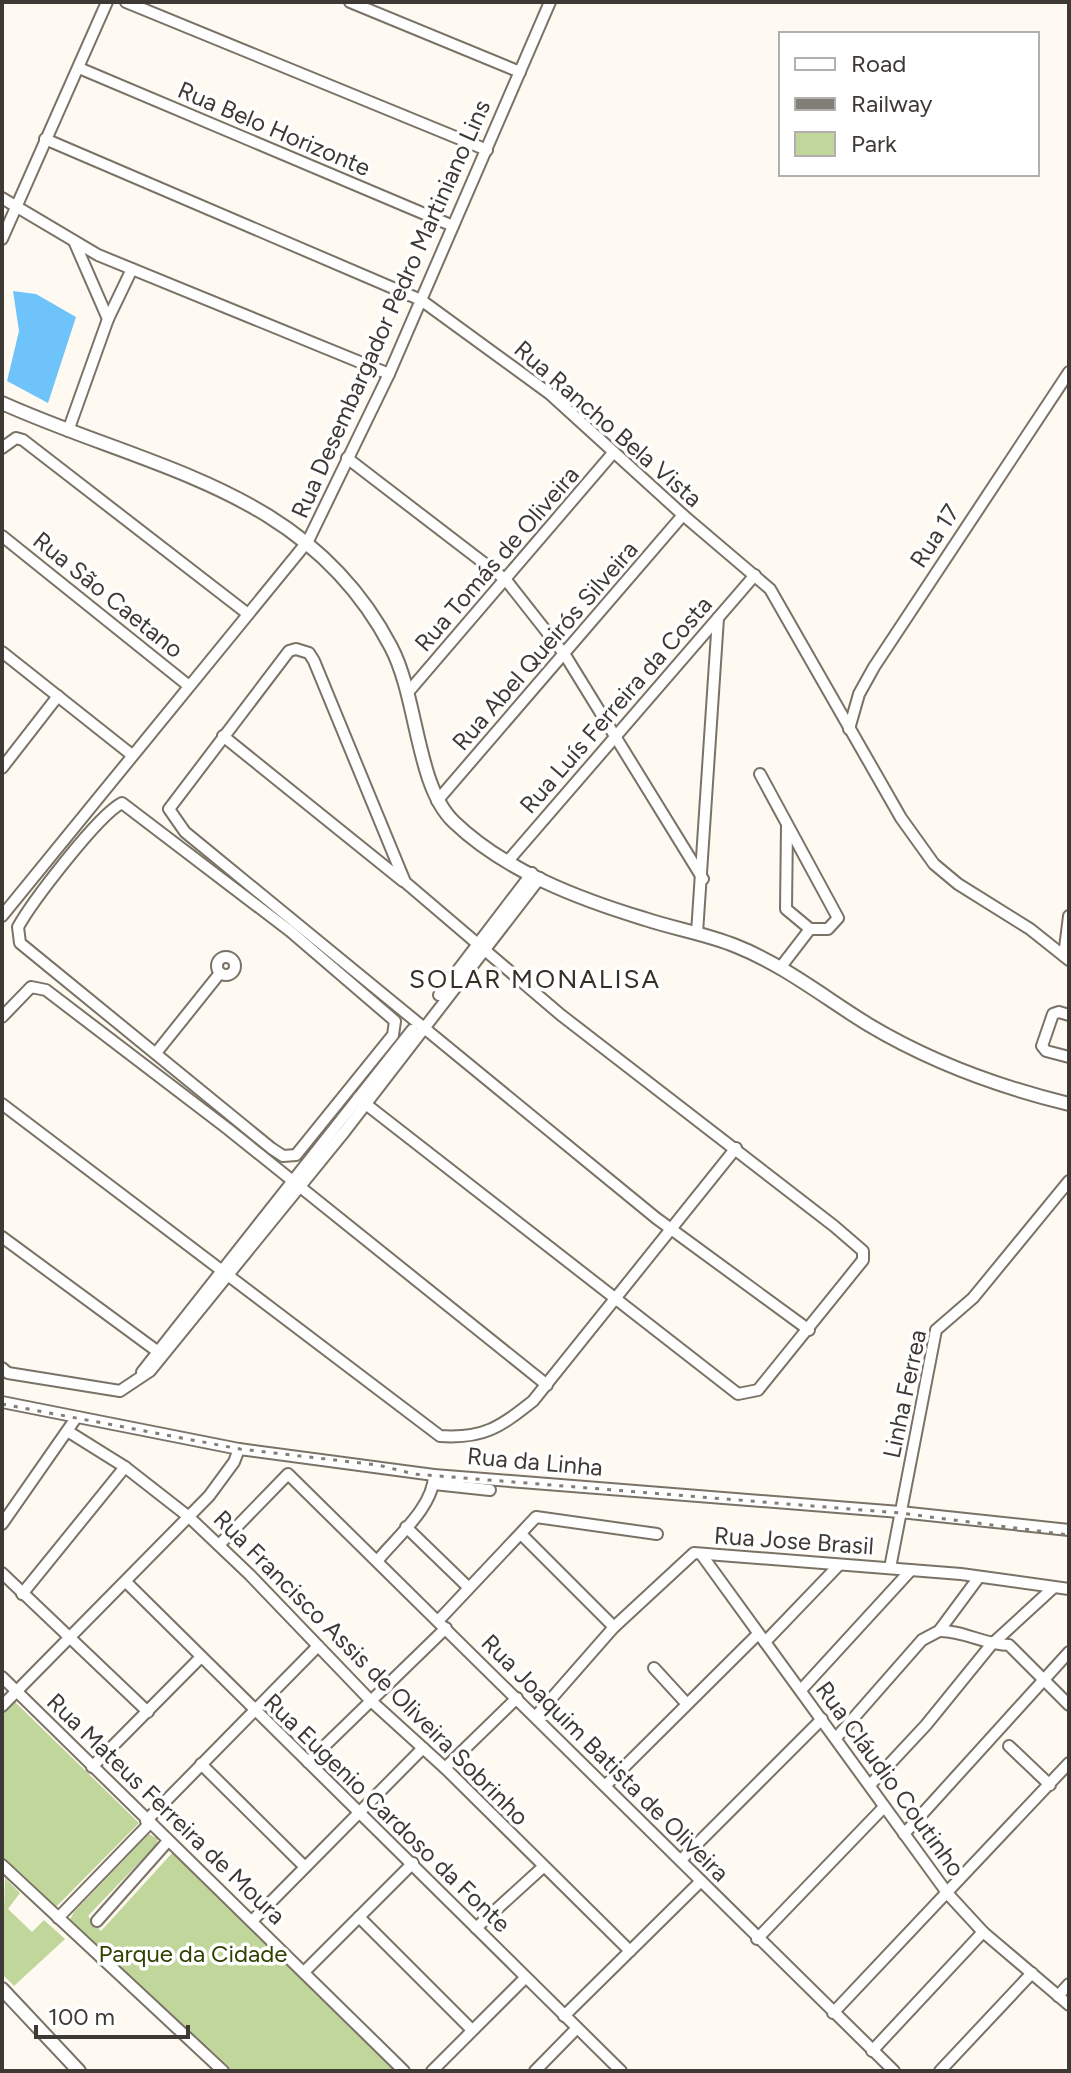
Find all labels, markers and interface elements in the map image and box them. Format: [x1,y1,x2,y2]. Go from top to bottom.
legend [779,32,1039,176]
text: Road [851,49,906,78]
street label: Rua Belo Horizonte [174,75,375,182]
text: Railway [851,89,933,118]
street label: Rua Desembargador Pedro Martiniano Lins [285,95,496,522]
text: Park [851,129,897,158]
street label: Rua Rancho Bela Vista [509,334,708,513]
street label: Rua Tomás de Oliveira [408,460,585,657]
street label: Rua 17 [904,499,966,573]
street label: Rua São Caetano [27,525,189,664]
street label: Rua Abel Queirós Silveira [446,535,643,756]
street label: Rua Luís Ferreira da Costa [513,590,718,819]
district label: SOLAR MONALISA [409,963,661,995]
street label: Linha Ferrea [877,1327,932,1461]
street label: Rua da Linha [466,1441,604,1482]
street label: Rua Francisco Assis de Oliveira Sobrinho [208,1504,535,1831]
street label: Rua Jose Brasil [713,1520,875,1561]
street label: Rua Joaquim Batista de Oliveira [476,1628,735,1887]
street label: Rua Cláudio Coutinho [810,1675,971,1882]
street label: Rua Mateus Ferreira de Moura [41,1687,292,1930]
street label: Rua Eugenio Cardoso da Fonte [258,1687,517,1938]
park label: Parque da Cidade [99,1939,287,1968]
scale bar [36,1989,188,2039]
text: 100 m [48,2002,115,2031]

